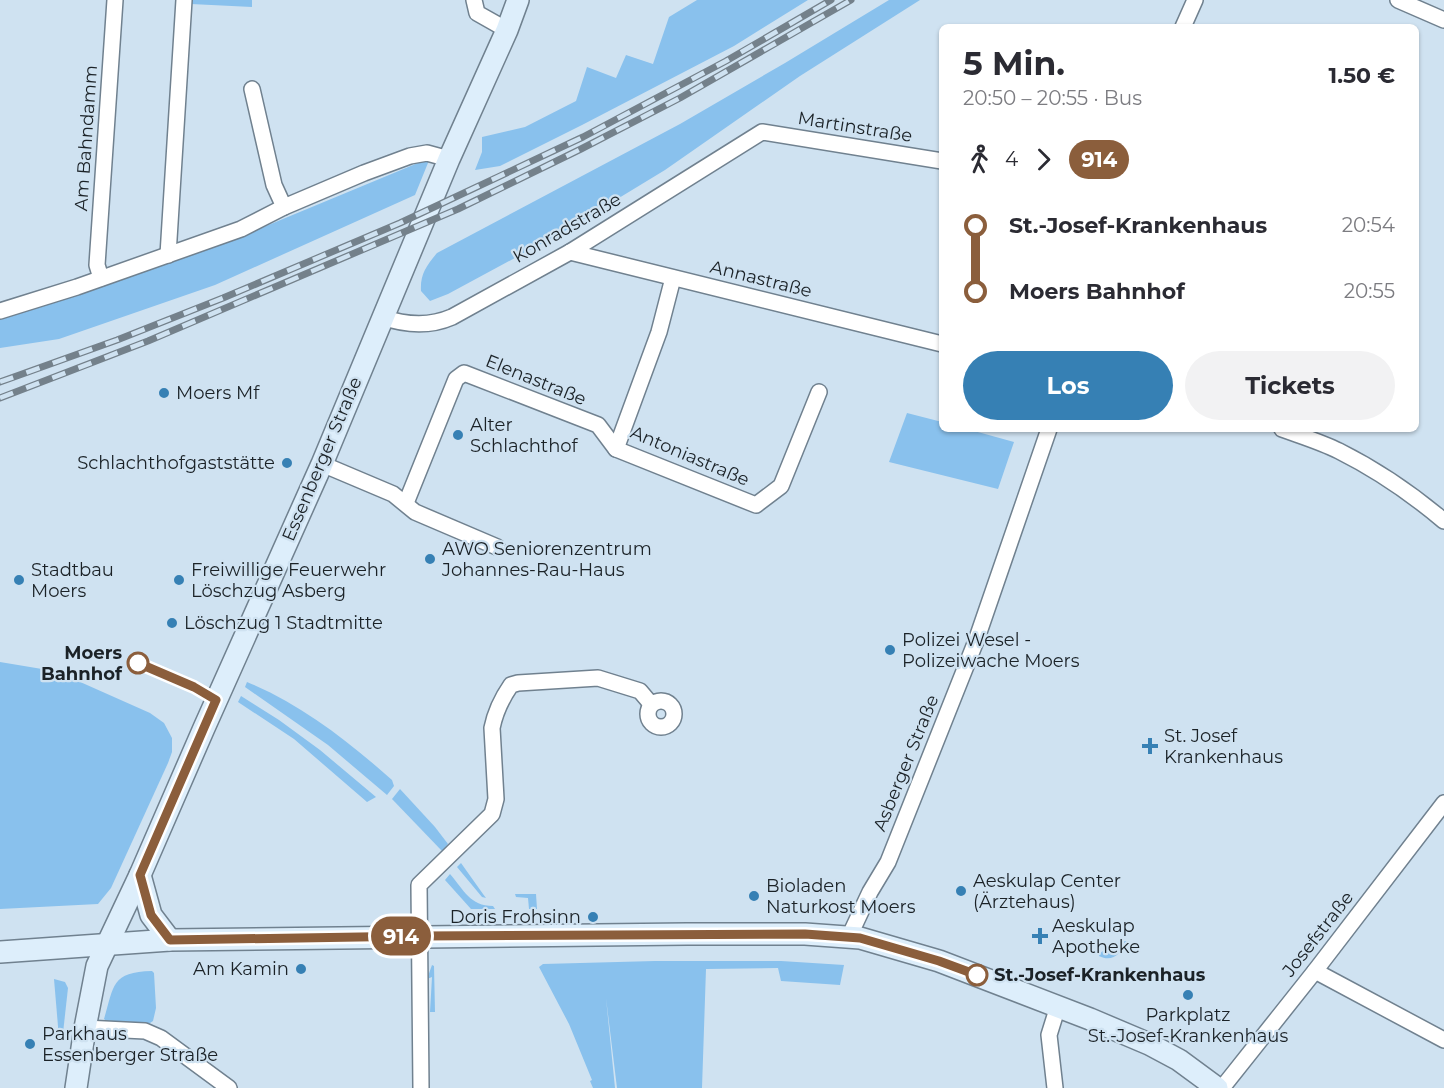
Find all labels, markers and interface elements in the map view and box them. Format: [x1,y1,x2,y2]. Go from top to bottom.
text: 5 Min. [963,43,1065,83]
text: 1.50 € [1329,62,1395,89]
street label: Am Bahndamm [70,64,102,212]
text: 20:50 – 20:55 · Bus [963,86,1142,110]
street label: Martinstraße [796,107,914,147]
icon: walk [963,143,996,176]
icon: forward [1027,143,1060,176]
text: 4 [1005,147,1018,171]
text: 914 [1081,147,1117,172]
street label: Konradstraße [509,188,625,268]
text: St.-Josef-Krankenhaus [1009,212,1267,239]
text: 20:54 [1342,213,1395,237]
street label: Annastraße [708,256,814,302]
text: Moers Bahnhof [1009,278,1185,305]
text: 20:55 [1344,279,1395,303]
street label: Elenastraße [482,350,590,410]
button: Los [963,351,1173,420]
button: Tickets [1185,351,1395,420]
street label: Essenberger Straße [277,374,367,544]
place label: Moers Mf [176,382,260,404]
marker: Moers Mf [157,386,171,400]
place label: Alter Schlachthof [470,414,579,457]
street label: Antoniastraße [627,421,753,491]
marker: Alter Schlachthof [451,428,465,442]
place label: Schlachthofgaststätte [77,452,275,474]
marker: Schlachthofgaststätte [280,456,294,470]
place label: AWO Seniorenzentrum Johannes-Rau-Haus [441,538,652,581]
marker: AWO Seniorenzentrum Johannes-Rau-Haus [423,552,437,566]
place label: Stadtbau Moers [31,559,114,602]
place label: Freiwillige Feuerwehr Löschzug Asberg [191,559,386,602]
marker: Stadtbau Moers [12,573,26,587]
marker: Freiwillige Feuerwehr Löschzug Asberg [172,573,186,587]
place label: Löschzug 1 Stadtmitte [184,612,383,634]
marker: Löschzug 1 Stadtmitte [165,616,179,630]
place label: Polizei Wesel - Polizeiwache Moers [902,629,1080,672]
place label: Moers Bahnhof [41,642,123,685]
marker: Polizei Wesel - Polizeiwache Moers [883,643,897,657]
marker: Moers Bahnhof [127,652,149,674]
street label: Asberger Straße [869,691,943,834]
place label: St. Josef Krankenhaus [1164,725,1283,768]
marker: St. Josef Krankenhaus [1141,737,1159,755]
place label: Aeskulap Center (Ärztehaus) [973,870,1121,913]
place label: Bioladen Naturkost Moers [766,875,916,918]
marker: Aeskulap Center (Ärztehaus) [954,884,968,898]
street label: Josefstraße [1277,887,1358,982]
marker: Bioladen Naturkost Moers [747,889,761,903]
place label: Doris Frohsinn [450,906,581,928]
marker: Doris Frohsinn [586,910,600,924]
place label: Aeskulap Apotheke [1052,915,1140,958]
line badge: 914 [366,916,436,956]
text: 914 [383,924,419,949]
marker: Aeskulap Apotheke [1033,929,1047,943]
place label: Am Kamin [193,958,289,980]
marker: Am Kamin [294,962,308,976]
marker: St.-Josef-Krankenhaus [966,964,988,986]
place label: St.-Josef-Krankenhaus [994,964,1206,986]
marker: Parkplatz St.-Josef-Krankenhaus [1181,988,1195,1002]
place label: Parkplatz St.-Josef-Krankenhaus [1088,1004,1288,1047]
place label: Parkhaus Essenberger Straße [42,1023,218,1066]
marker: Parkhaus Essenberger Straße [23,1037,37,1051]

